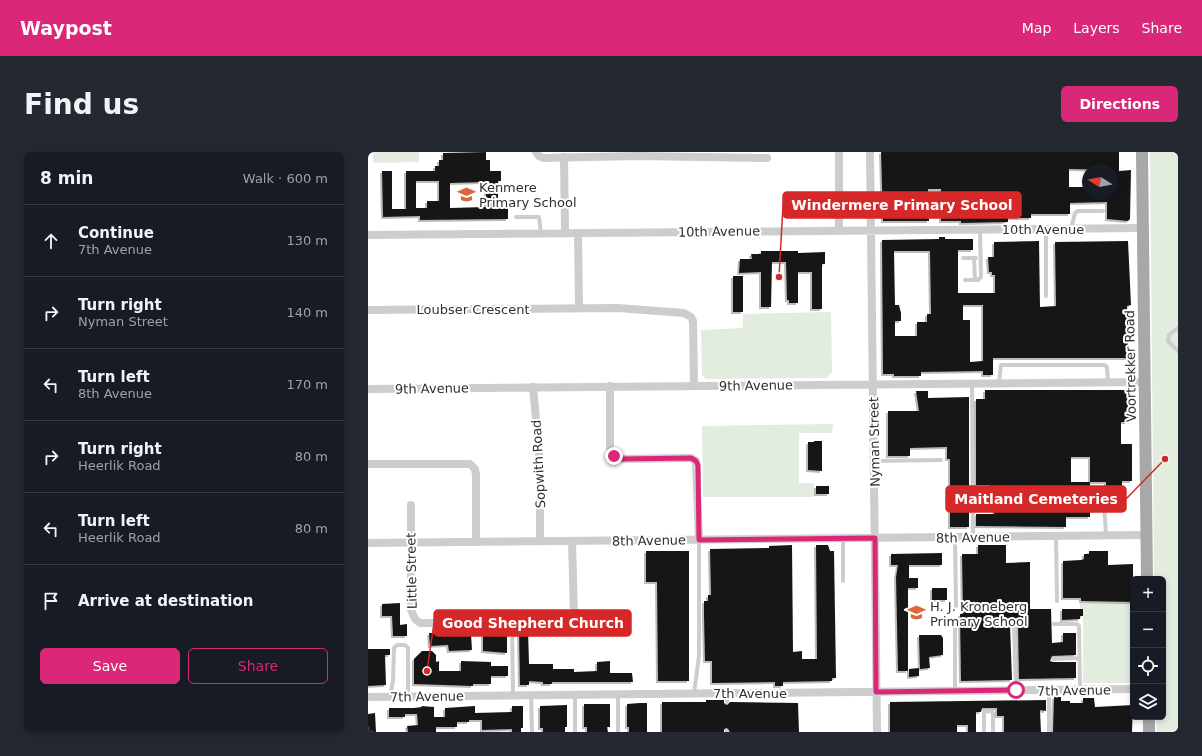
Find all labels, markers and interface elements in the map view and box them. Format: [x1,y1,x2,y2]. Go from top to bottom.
text: Waypost [20,17,112,39]
text: Map [1022,20,1051,36]
text: Layers [1073,20,1120,36]
text: Share [1142,20,1182,36]
button: Directions [1061,86,1178,122]
text: Find us [24,88,139,121]
north arrow [1082,164,1118,200]
text: 8 min [40,168,93,188]
text: Walk · 600 m [243,171,328,186]
place label: Kenmere Primary School [479,180,577,210]
school or university icon: Kenmere Primary School [456,184,476,204]
callout: Windermere Primary School [783,192,1021,218]
text: Windermere Primary School [791,197,1013,213]
street label: 10th Avenue [1002,222,1084,237]
street label: 10th Avenue [678,223,760,240]
text: Continue [78,224,154,242]
icon: ahead [40,230,62,252]
text: 130 m [286,233,328,248]
text: 7th Avenue [78,242,152,257]
text: Turn right [78,296,162,314]
icon: right [40,302,62,324]
street label: Loubser Crescent [416,302,530,317]
text: 140 m [286,305,328,320]
street label: Voortrekker Road [1122,310,1139,422]
text: Nyman Street [78,314,168,329]
text: Turn left [78,368,150,386]
icon: left [40,374,62,396]
text: 170 m [286,377,328,392]
street label: 9th Avenue [719,377,793,394]
street label: 9th Avenue [395,380,469,397]
text: 8th Avenue [78,386,152,401]
street label: Nyman Street [866,397,883,487]
street label: Sopwith Road [529,419,548,509]
text: Turn right [78,440,162,458]
icon: right [40,446,62,468]
route end [605,447,623,465]
text: 80 m [295,449,328,464]
text: Heerlik Road [78,458,161,473]
callout: Maitland Cemeteries [946,486,1126,512]
text: Maitland Cemeteries [954,491,1118,507]
text: Turn left [78,512,150,530]
icon: left [40,518,62,540]
text: 80 m [295,521,328,536]
street label: 8th Avenue [936,529,1010,546]
text: Heerlik Road [78,530,161,545]
street label: 8th Avenue [612,532,686,549]
street label: Little Street [403,533,420,609]
map controls [1130,576,1166,720]
button: + [1130,576,1166,612]
icon: arrive [40,590,62,612]
text: Arrive at destination [78,592,253,610]
place label: H. J. Kroneberg Primary School [930,599,1028,629]
school or university icon: H. J. Kroneberg Primary School [907,603,927,623]
callout: Good Shepherd Church [434,610,631,636]
button: − [1130,612,1166,648]
text: Good Shepherd Church [442,615,624,631]
button: Save [40,648,180,684]
button: Share [188,648,328,684]
button: locate [1130,648,1166,684]
route start [1007,681,1025,699]
street label: 7th Avenue [1037,682,1111,699]
button: layers [1130,684,1166,720]
street label: 7th Avenue [713,686,787,701]
street label: 7th Avenue [390,688,464,705]

